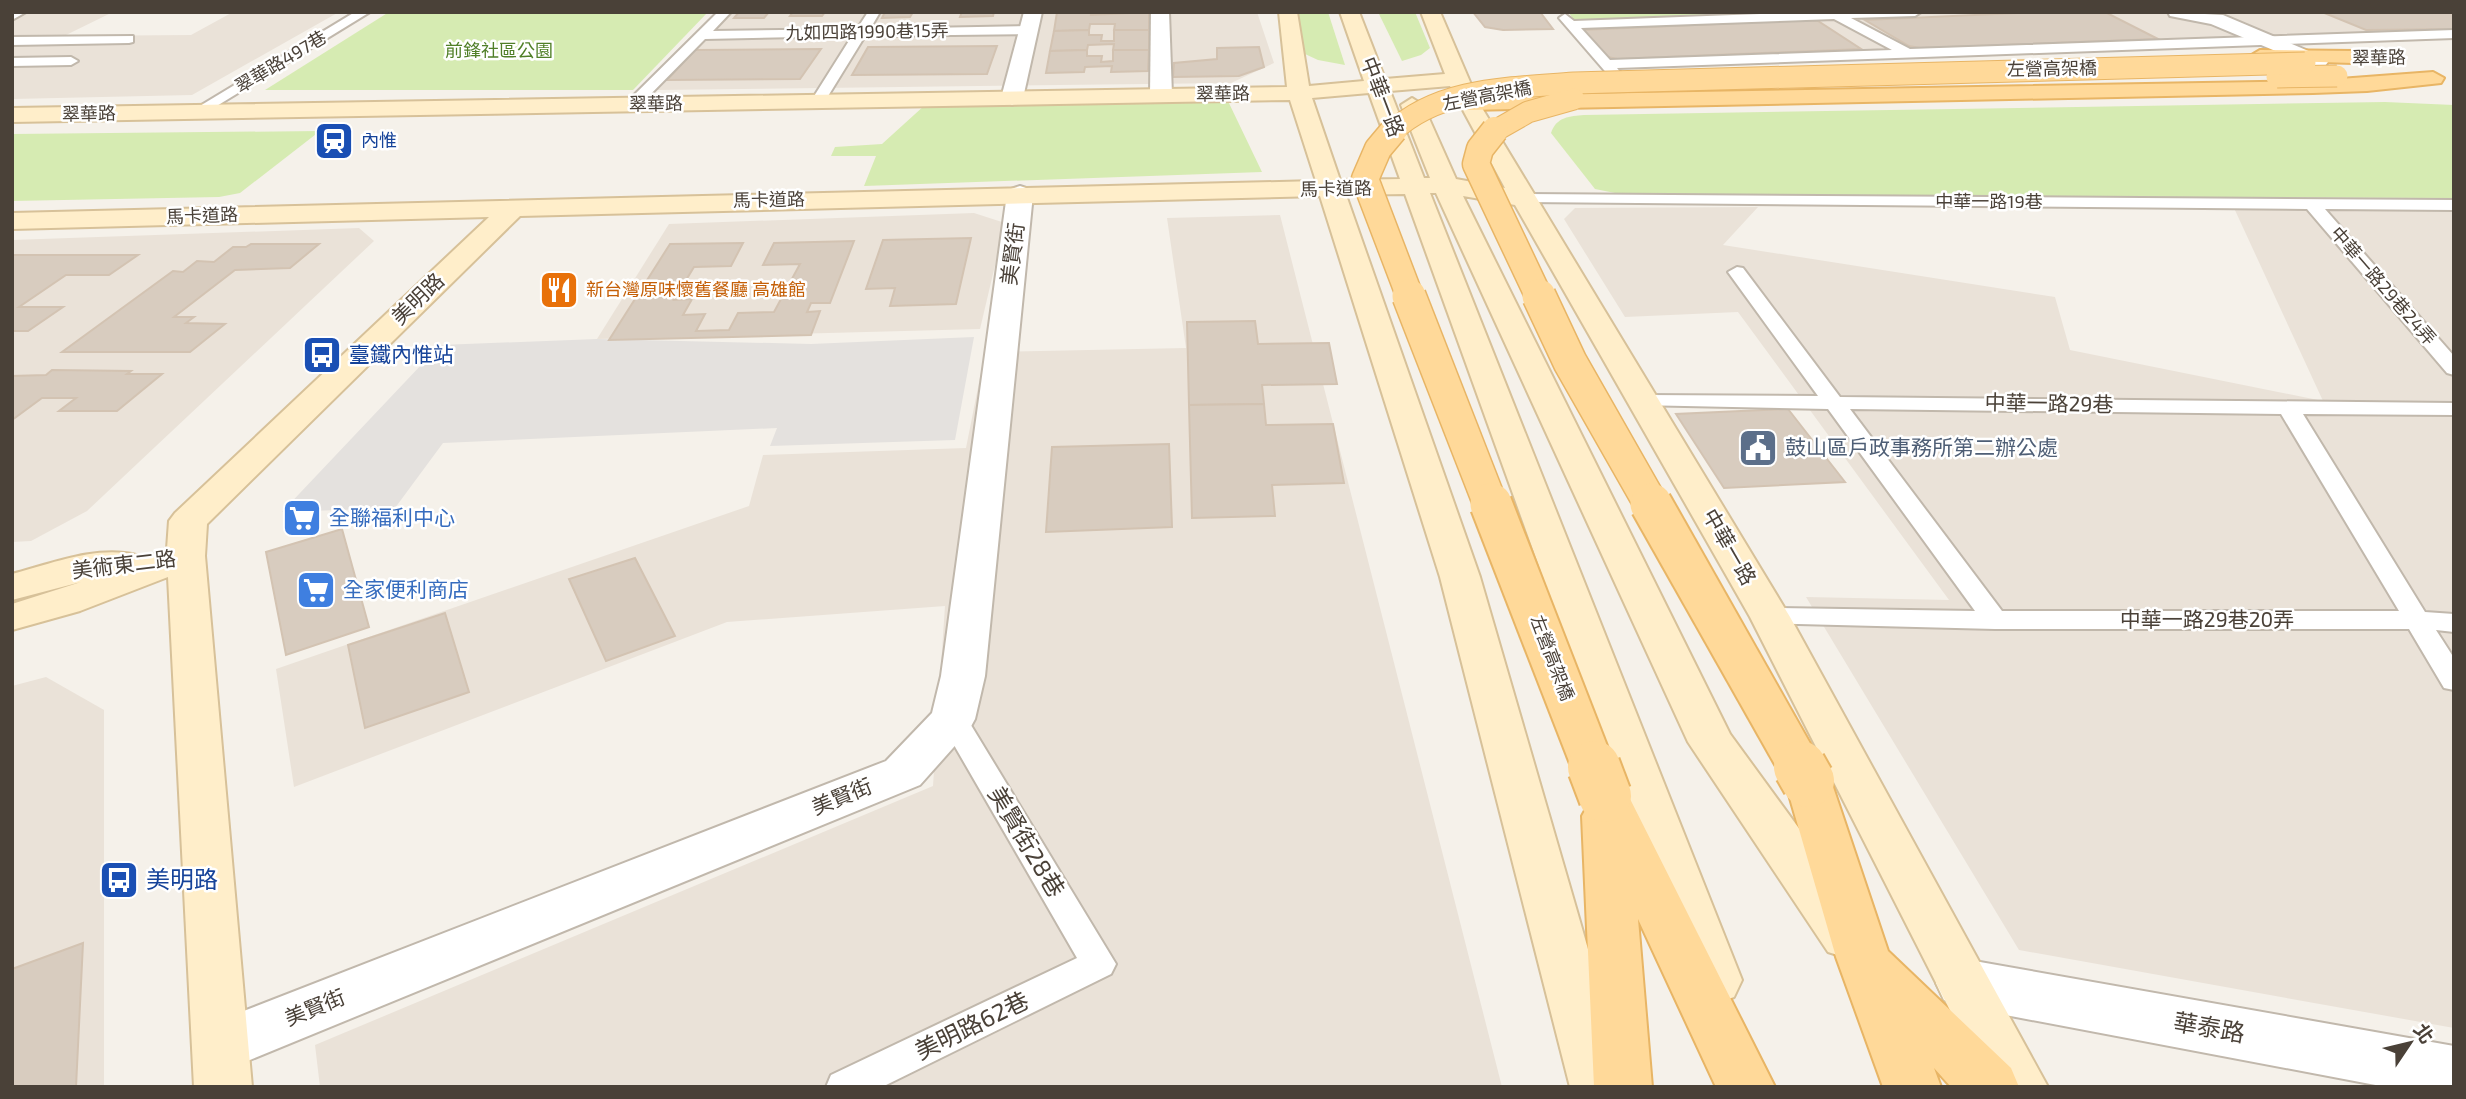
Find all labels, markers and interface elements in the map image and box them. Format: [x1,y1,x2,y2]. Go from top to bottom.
street label: 九如四路1990巷15弄 [785,19,949,43]
street label: 翠華路497巷 [231,25,330,97]
park label: 前鋒社區公園 [445,39,553,61]
street label: 翠華路 [2352,46,2406,68]
street label: 中華一路 [1357,53,1410,140]
street label: 左營高架橋 [2007,56,2097,80]
street label: 左營高架橋 [1441,76,1533,114]
street label: 翠華路 [1196,82,1250,104]
street label: 翠華路 [629,92,683,114]
street label: 翠華路 [62,102,116,124]
station icon: 內惟 [313,120,355,162]
place label: 內惟 [361,129,397,151]
street label: 馬卡道路 [1300,176,1372,200]
street label: 馬卡道路 [733,187,805,211]
street label: 中華一路19巷 [1935,190,2043,212]
street label: 馬卡道路 [166,203,238,227]
street label: 美賢街 [995,221,1028,287]
street label: 中華一路29巷24弄 [2326,222,2441,349]
street label: 美明路 [386,267,448,329]
restaurant icon: 新台灣原味懷舊餐廳 高雄館 [538,269,580,311]
place label: 新台灣原味懷舊餐廳 高雄館 [586,278,806,300]
bus stop icon: 臺鐵內惟站 [301,334,343,376]
place label: 臺鐵內惟站 [349,341,454,366]
street label: 中華一路29巷 [1984,389,2114,416]
public building icon: 鼓山區戶政事務所第二辦公處 [1737,427,1779,469]
place label: 鼓山區戶政事務所第二辦公處 [1785,434,2058,459]
supermarket icon: 全聯福利中心 [281,497,323,539]
place label: 全聯福利中心 [329,504,455,529]
street label: 中華一路 [1698,504,1762,589]
street label: 美術東二路 [70,545,177,582]
supermarket icon: 全家便利商店 [295,569,337,611]
place label: 全家便利商店 [343,576,469,601]
street label: 中華一路29巷20弄 [2120,606,2294,631]
street label: 左營高架橋 [1527,612,1579,704]
street label: 美賢街 [808,772,875,819]
street label: 美賢街28巷 [983,781,1072,902]
bus stop icon: 美明路 [98,859,140,901]
place label: 美明路 [146,864,218,893]
street label: 美賢街 [281,983,348,1030]
street label: 美明路62巷 [910,985,1033,1065]
street label: 華泰路 [2171,1006,2247,1047]
north arrow [2375,1008,2445,1078]
text: 北 [2409,1019,2439,1047]

